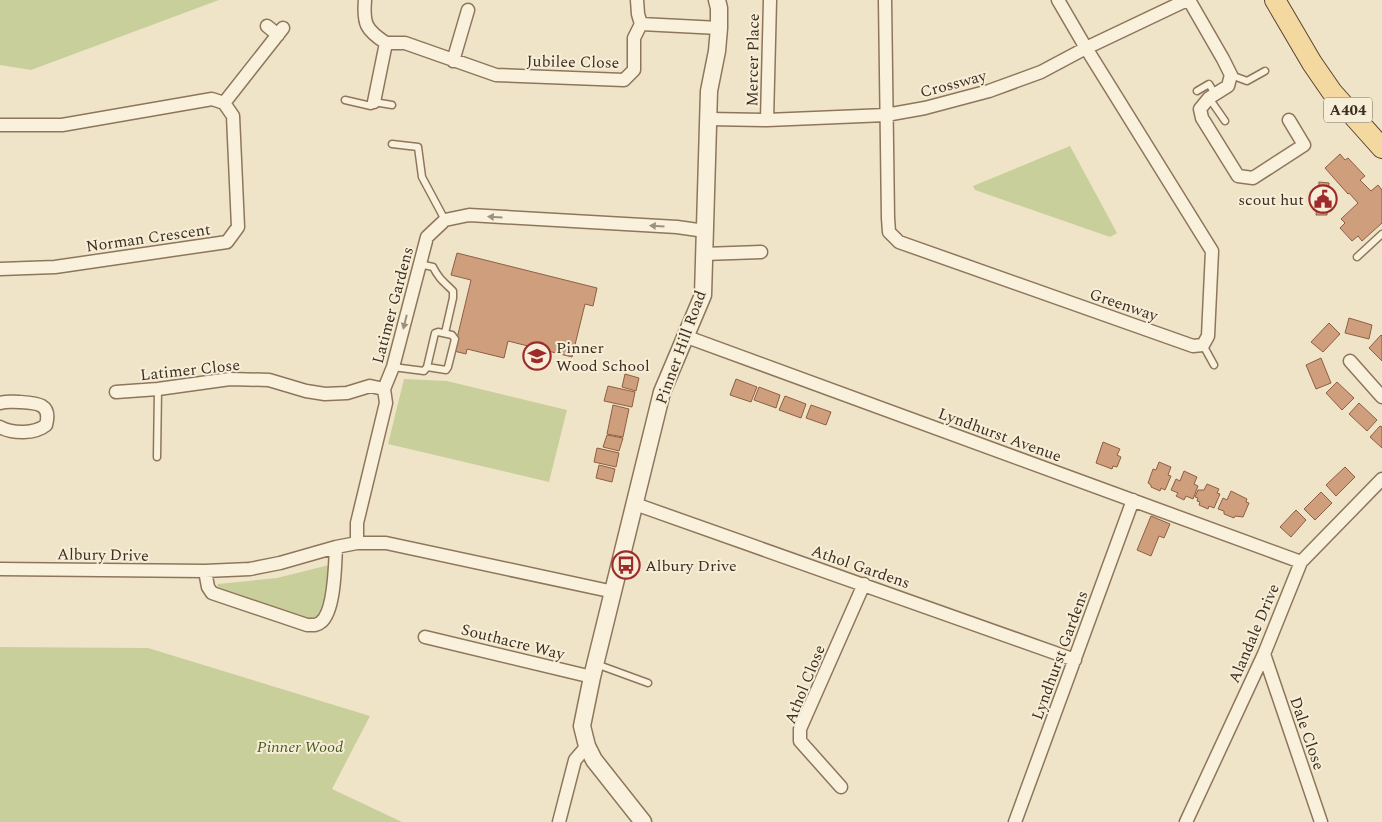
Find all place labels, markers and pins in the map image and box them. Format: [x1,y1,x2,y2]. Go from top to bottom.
public building icon: scout hut [1308,184,1338,214]
place label: scout hut [1238,188,1304,212]
place label: Pinner Wood School [556,336,650,378]
school or university icon: Pinner Wood School [522,341,552,371]
bus stop icon: Albury Drive [611,550,641,580]
place label: Albury Drive [645,554,737,578]

